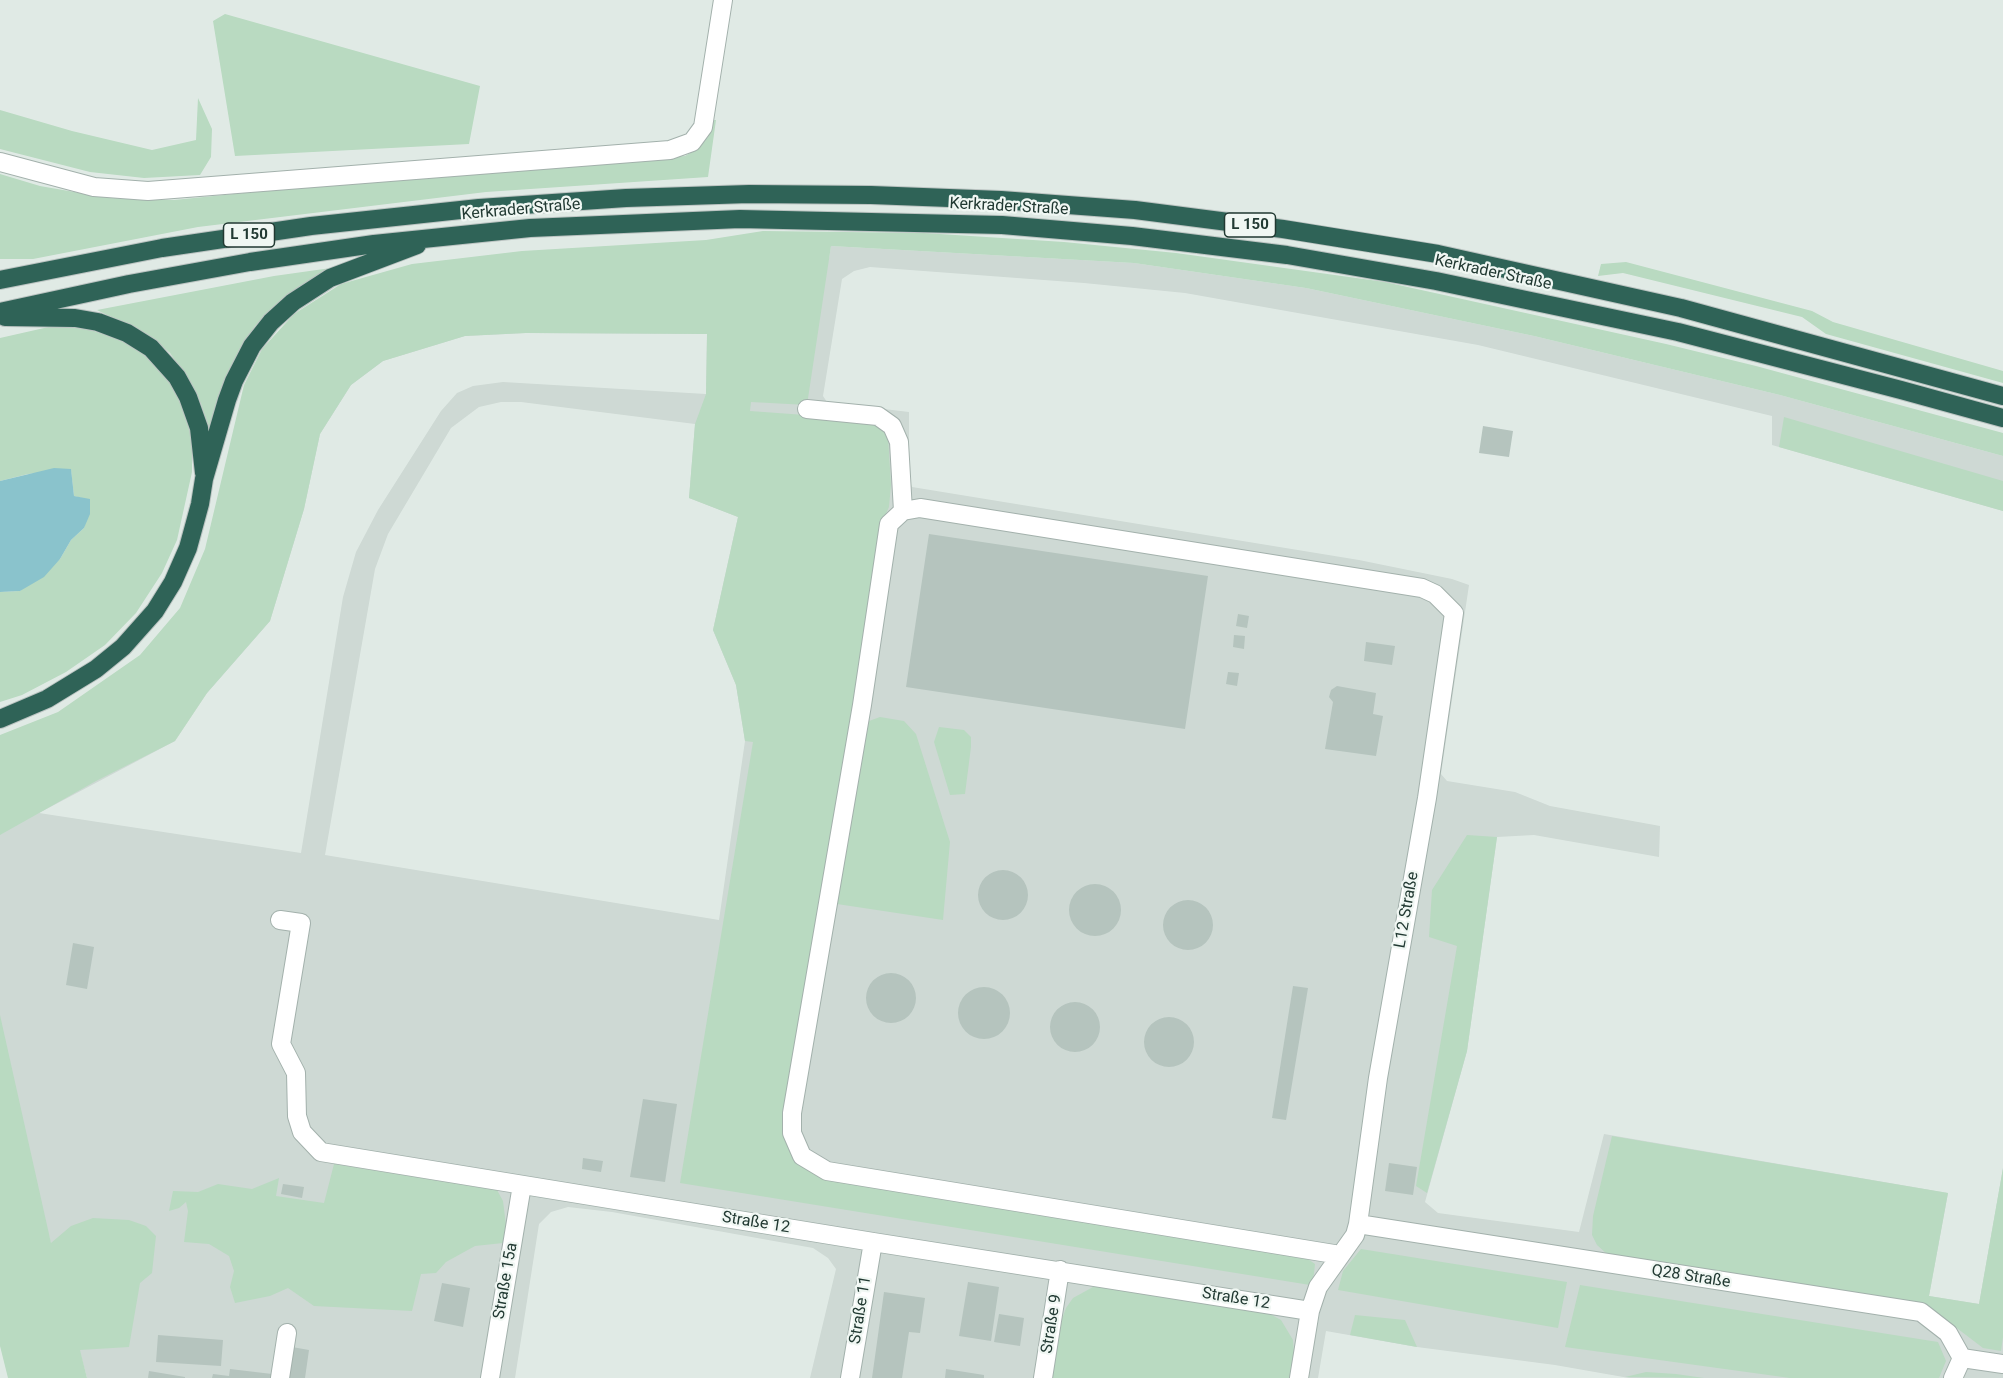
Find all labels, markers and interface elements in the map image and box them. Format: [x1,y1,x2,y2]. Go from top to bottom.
street label: Kerkrader Straße [949,194,1069,220]
street label: Kerkrader Straße [461,195,581,225]
road number: L 150 [1224,213,1276,237]
road number: L 150 [224,223,274,247]
street label: Kerkrader Straße [1433,251,1553,295]
street label: L12 Straße [1391,870,1423,950]
street label: Straße 12 [721,1208,791,1238]
street label: Straße 15a [490,1241,522,1321]
street label: Q28 Straße [1650,1261,1732,1293]
street label: Straße 11 [846,1275,876,1345]
street label: Straße 12 [1201,1284,1271,1314]
street label: Straße 9 [1038,1293,1066,1355]

